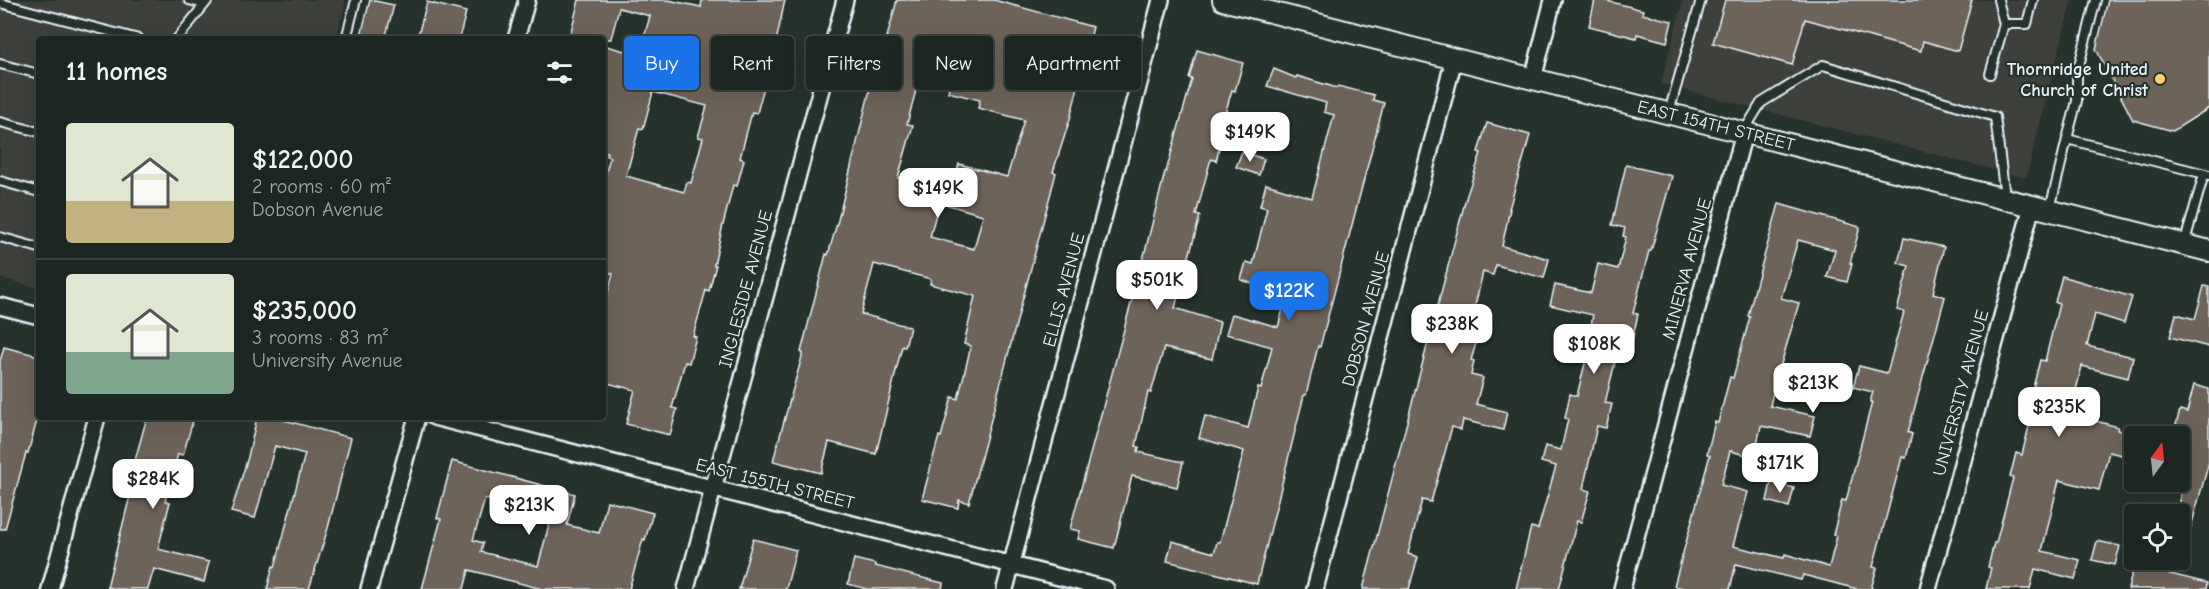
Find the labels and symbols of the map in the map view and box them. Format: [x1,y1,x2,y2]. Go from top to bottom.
place label: Thornridge United Church of Christ [2007,59,2149,101]
marker: Thornridge United Church of Christ [2153,72,2167,86]
street label: EAST 154TH STREET [1635,96,1798,156]
pin: $149K [1208,112,1292,163]
pin: $149K [896,168,980,219]
street label: MINERVA AVENUE [1658,196,1716,342]
street label: INGLESIDE AVENUE [715,208,777,370]
street label: ELLIS AVENUE [1039,231,1089,349]
street label: DOBSON AVENUE [1338,249,1394,389]
pin: $501K [1115,260,1199,311]
pin: $122K [1247,271,1331,322]
pin: $238K [1410,304,1494,355]
street label: UNIVERSITY AVENUE [1929,308,1993,478]
pin: $108K [1552,324,1636,375]
pin: $213K [1771,363,1855,414]
pin: $235K [2017,387,2101,438]
north arrow [2124,426,2190,492]
pin: $171K [1738,443,1822,494]
street label: EAST 155TH STREET [693,454,857,514]
pin: $284K [111,459,195,510]
pin: $213K [487,485,571,536]

